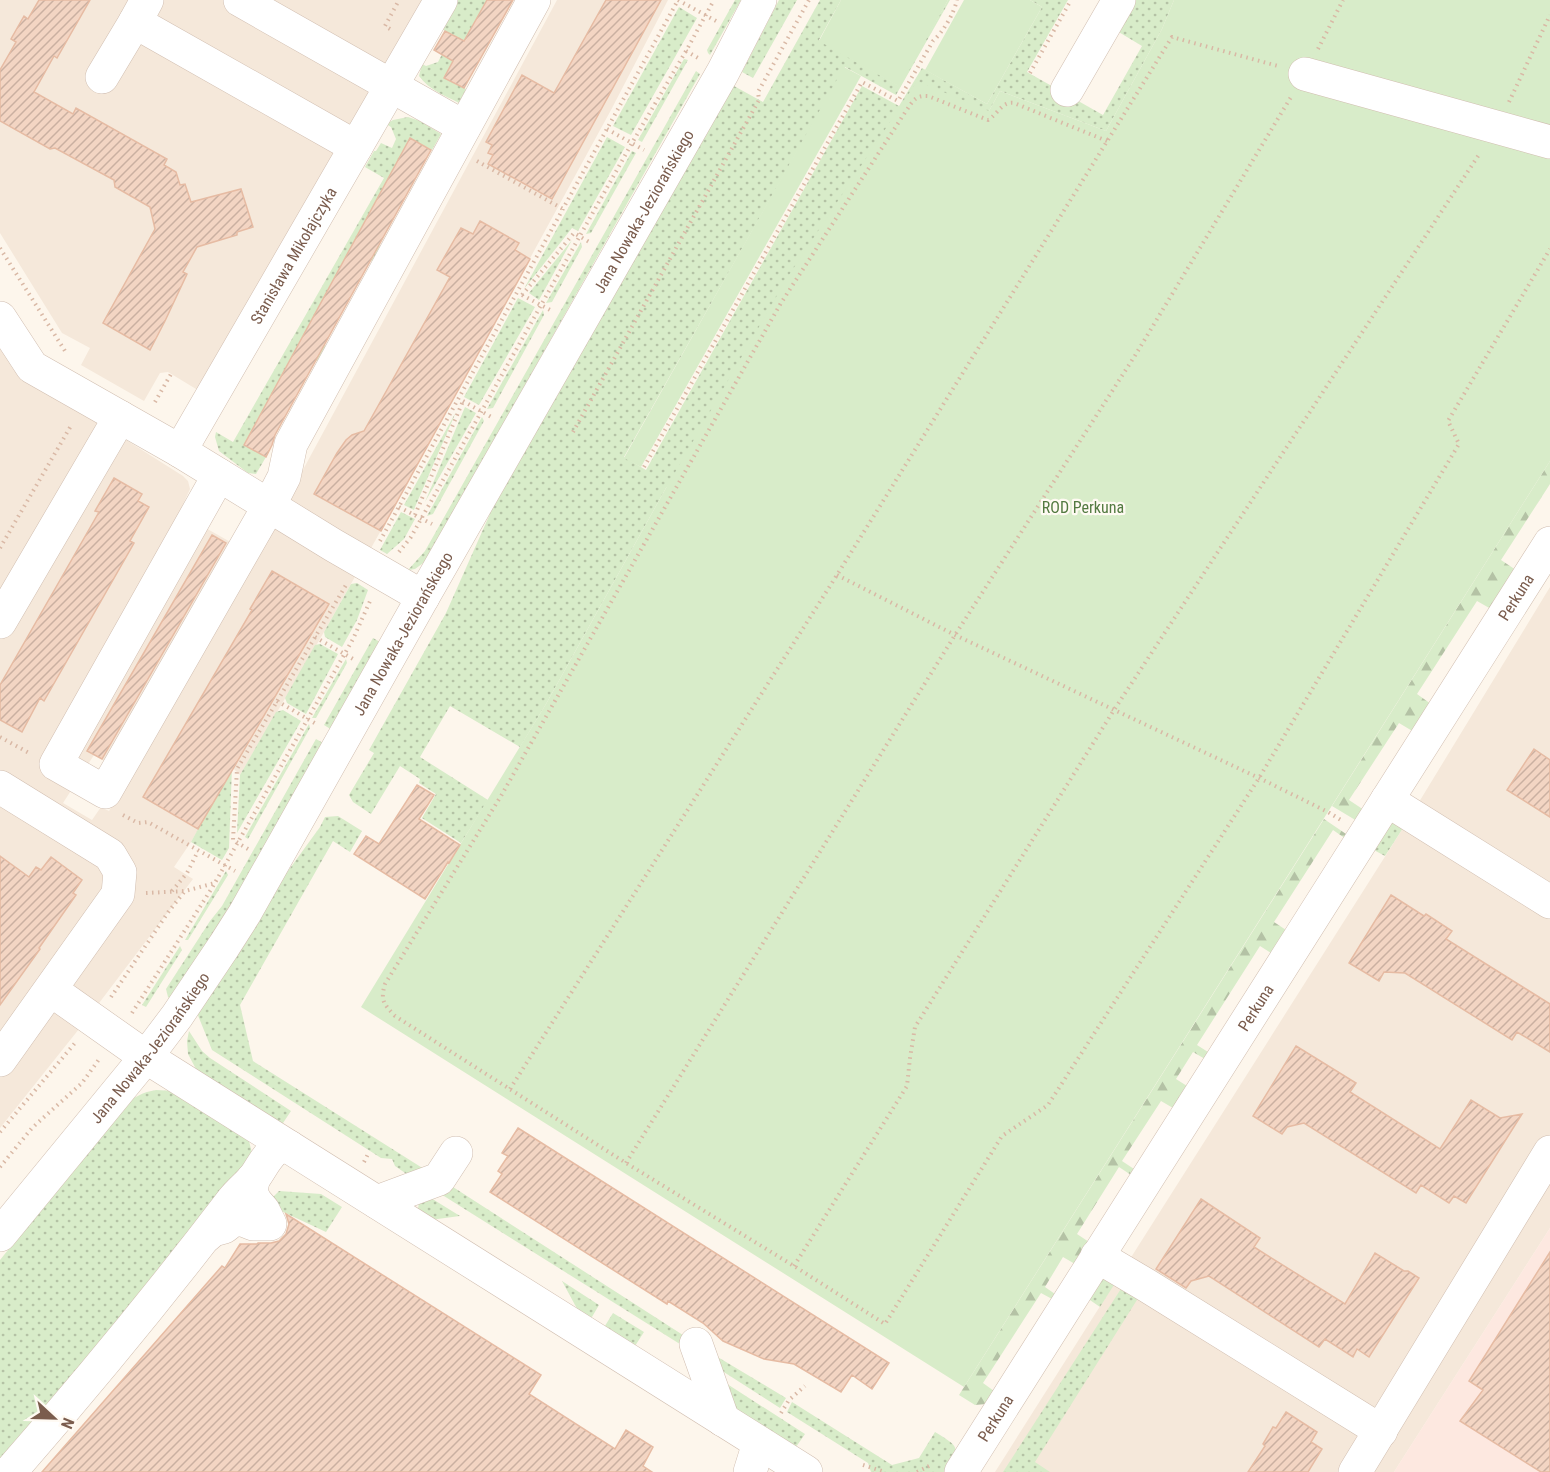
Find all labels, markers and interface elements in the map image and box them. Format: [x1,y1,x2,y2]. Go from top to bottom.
street label: Jana Nowaka-Jeziorańskiego [589,126,698,296]
street label: Stanisława Mikołajczyka [246,183,340,327]
park label: ROD Perkuna [1042,498,1124,517]
street label: Jana Nowaka-Jeziorańskiego [349,548,456,719]
street label: Perkuna [1494,570,1538,624]
street label: Jana Nowaka-Jeziorańskiego [86,968,213,1127]
street label: Perkuna [1234,981,1277,1034]
north arrow [24,1388,84,1448]
street label: Perkuna [973,1391,1017,1445]
text: N [57,1415,78,1432]

